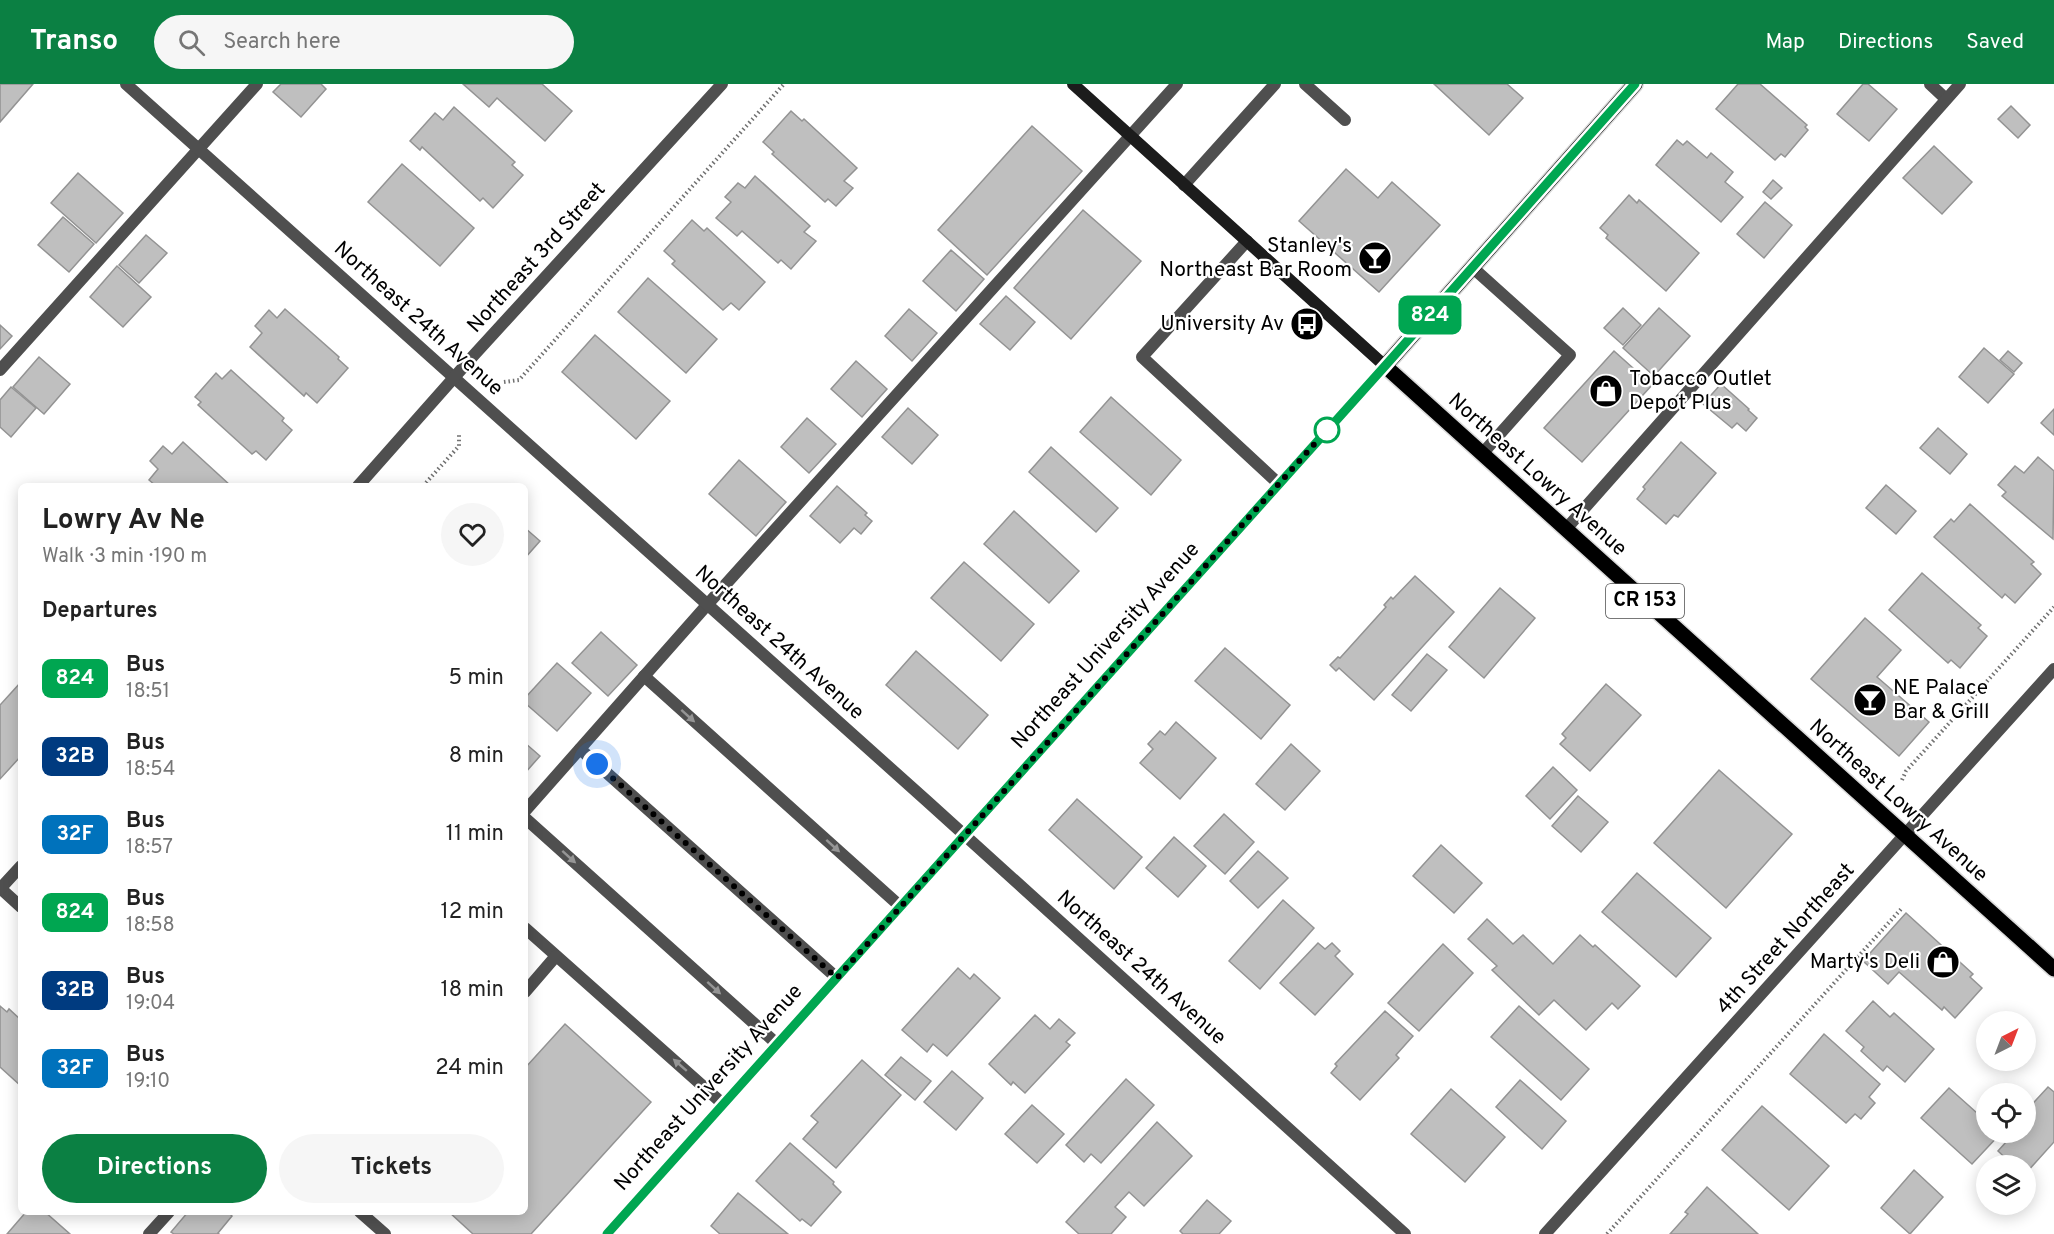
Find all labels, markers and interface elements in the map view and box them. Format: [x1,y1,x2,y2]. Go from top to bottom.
search box [154,15,574,69]
text: Transo [30,24,118,60]
icon: search [175,26,208,59]
text: Search here [223,29,341,56]
text: Map [1765,29,1805,56]
text: Directions [1838,29,1933,56]
text: Saved [1966,29,2024,56]
street label: Northeast 3rd Street [462,177,612,339]
place label: Stanley's Northeast Bar Room [1159,233,1352,284]
street label: Northeast 24th Avenue [328,236,508,402]
bar icon: Stanley's Northeast Bar Room [1357,240,1393,276]
line badge: 824 [1396,296,1464,334]
text: 824 [1410,302,1450,329]
bus stop icon: University Av [1289,306,1325,342]
place label: University Av [1160,311,1284,338]
place label: Tobacco Outlet Depot Plus [1629,366,1772,417]
shop icon: Tobacco Outlet Depot Plus [1588,373,1624,409]
street label: Northeast Lowry Avenue [1442,388,1632,562]
unlabelled marker [1314,417,1340,443]
text: Lowry Av Ne [42,503,205,539]
button: heart [441,503,504,566]
street label: Northeast University Avenue [1006,537,1206,755]
text: Walk · 3 min · 190 m [42,544,207,570]
street label: Northeast 24th Avenue [689,560,869,726]
road number: CR 153 [1606,584,1684,618]
text: Departures [42,598,158,625]
text: Bus [126,652,165,679]
text: 824 [55,665,95,692]
text: 5 min [449,665,504,692]
place label: NE Palace Bar & Grill [1893,675,1989,726]
text: 18:51 [126,679,170,705]
bar icon: NE Palace Bar & Grill [1852,682,1888,718]
one-way arrow [680,709,695,722]
street label: Northeast Lowry Avenue [1803,714,1993,888]
text: Bus [126,730,165,757]
text: 32B [55,743,95,770]
text: 8 min [449,743,504,770]
your location [582,749,612,779]
text: 18:54 [126,757,175,783]
text: Bus [126,808,165,835]
text: 32F [56,821,94,848]
text: 11 min [446,821,504,848]
text: 18:57 [126,835,173,861]
one-way arrow [825,839,840,852]
one-way arrow [561,850,576,864]
street label: 4th Street Northeast [1711,858,1861,1020]
street label: Northeast 24th Avenue [1051,885,1231,1051]
text: Bus [126,886,165,913]
text: 824 [55,899,95,926]
text: 12 min [441,899,504,926]
text: 18:58 [126,913,175,939]
shop icon: Marty's Deli [1925,944,1961,980]
place label: Marty's Deli [1810,949,1920,976]
text: Bus [126,964,165,991]
text: 32B [55,977,95,1004]
text: 18 min [441,977,504,1004]
street label: Northeast University Avenue [609,979,809,1197]
one-way arrow [706,981,721,994]
text: 19:04 [126,991,175,1017]
north arrow [1976,1011,2036,1071]
map controls [1976,1011,2036,1215]
text: Bus [126,1042,165,1069]
text: 32F [56,1055,94,1082]
text: 24 min [435,1055,504,1082]
one-way arrow [672,1058,687,1072]
text: 19:10 [126,1069,170,1095]
button: locate [1976,1083,2036,1143]
button: Directions [42,1134,267,1203]
button: Tickets [279,1134,504,1203]
button: layers [1976,1155,2036,1215]

